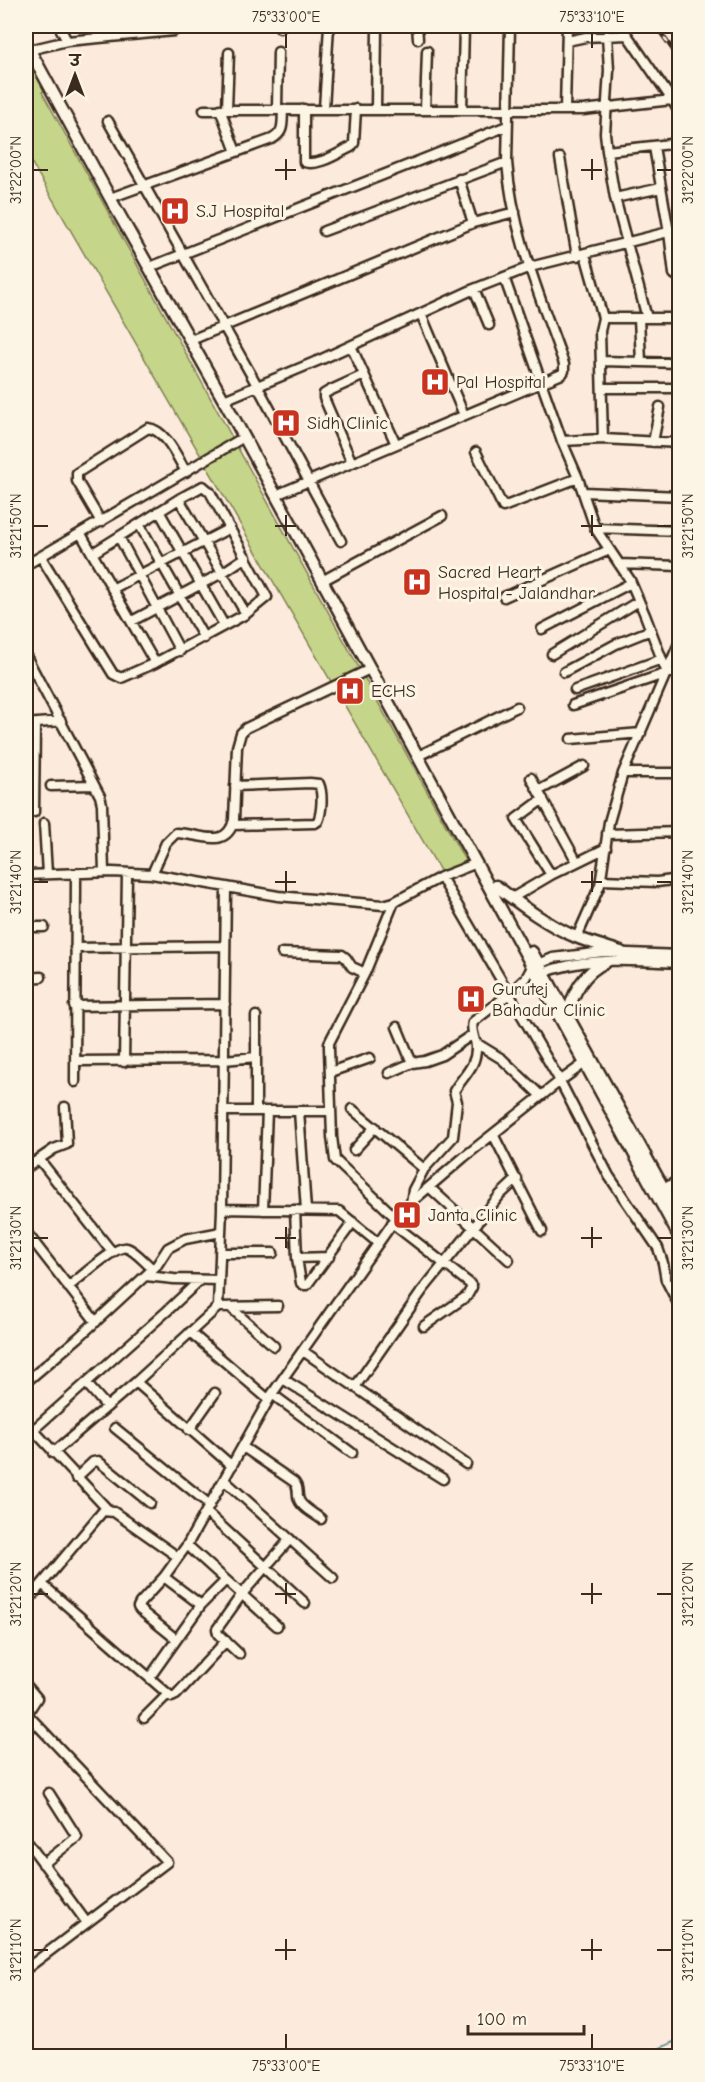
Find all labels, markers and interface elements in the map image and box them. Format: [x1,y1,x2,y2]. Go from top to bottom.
text: 75°33'00"E [252,8,320,26]
text: 75°33'10"E [559,8,625,26]
north arrow [45,45,105,105]
text: उ [68,52,82,70]
text: 31°22'00"N [7,136,25,204]
text: 31°22'00"N [679,136,697,204]
hospital icon: S.J Hospital [159,195,191,227]
place label: S.J Hospital [196,201,284,222]
hospital icon: Pal Hospital [419,366,451,398]
place label: Pal Hospital [456,372,546,393]
hospital icon: Sidh Clinic [270,407,302,439]
place label: Sidh Clinic [307,413,388,434]
text: 31°21'50"N [7,493,25,559]
text: 31°21'50"N [679,493,697,559]
place label: Sacred Heart Hospital - Jalandhar [438,562,596,604]
hospital icon: Sacred Heart Hospital - Jalandhar [401,566,433,598]
hospital icon: ECHS [334,675,366,707]
place label: ECHS [371,681,416,702]
text: 31°21'40"N [7,850,25,914]
text: 31°21'40"N [679,850,697,914]
place label: Gurutej Bahadur Clinic [492,979,605,1021]
hospital icon: Gurutej Bahadur Clinic [455,983,487,1015]
hospital icon: Janta Clinic [391,1199,423,1231]
place label: Janta Clinic [428,1205,518,1226]
text: 31°21'30"N [7,1206,25,1270]
text: 31°21'30"N [679,1206,697,1270]
text: 31°21'20"N [7,1562,25,1626]
text: 31°21'20"N [679,1562,697,1626]
text: 31°21'10"N [7,1918,25,1982]
text: 31°21'10"N [679,1918,697,1982]
scale bar [468,1998,584,2036]
text: 100 m [477,2009,527,2030]
text: 75°33'00"E [252,2057,320,2075]
text: 75°33'10"E [559,2057,625,2075]

